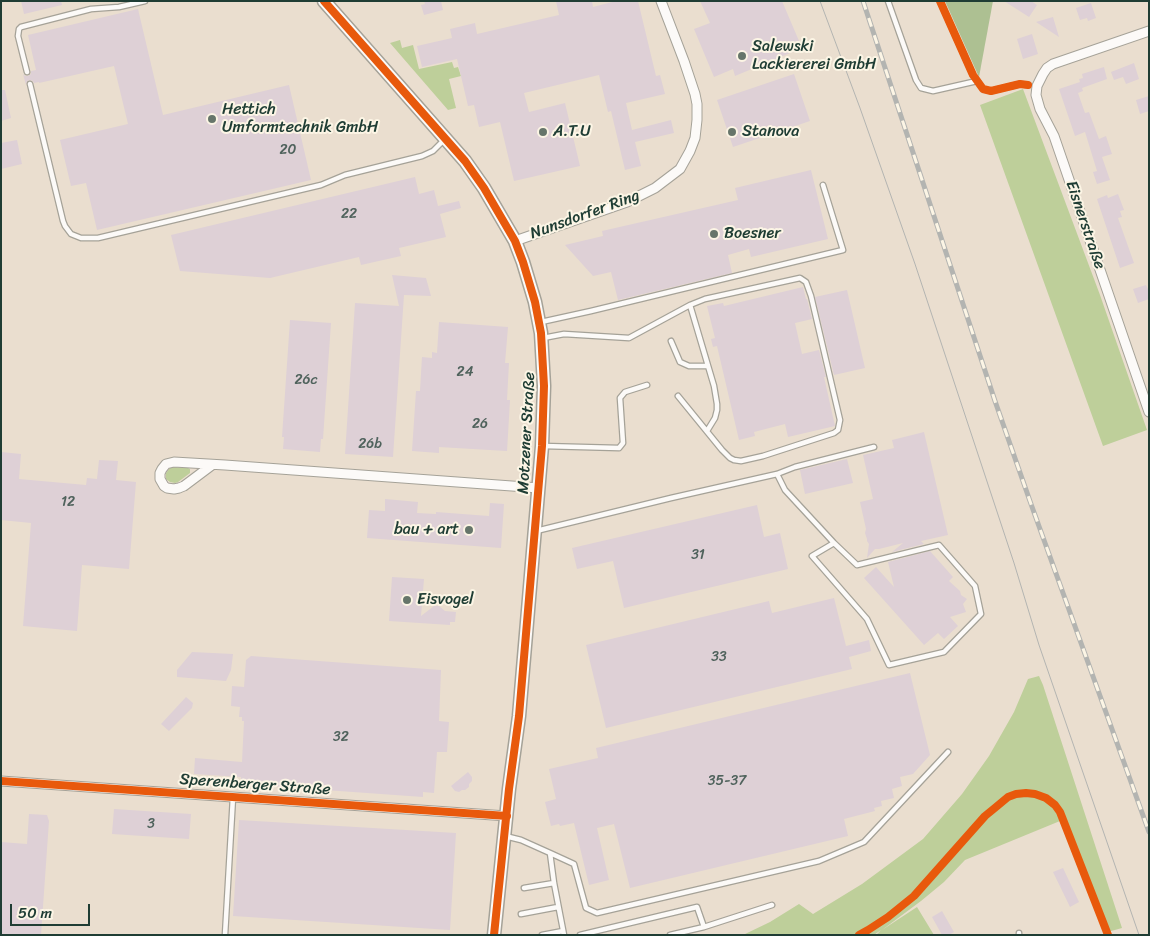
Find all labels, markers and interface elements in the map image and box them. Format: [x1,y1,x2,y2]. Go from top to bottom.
place label: Salewski Lackiererei GmbH [752,37,876,75]
marker: Salewski Lackiererei GmbH [736,50,748,62]
place label: Hettich Umformtechnik GmbH [222,100,378,138]
marker: Hettich Umformtechnik GmbH [206,113,218,125]
place label: A.T.U [553,122,591,142]
place label: Stanova [742,122,799,142]
marker: A.T.U [537,126,549,138]
marker: Stanova [726,126,738,138]
house number: 20 [280,142,296,158]
street label: Eisnerstraße [1061,178,1109,272]
street label: Nunsdorfer Ring [528,186,642,244]
house number: 22 [341,206,357,222]
place label: Boesner [724,224,781,244]
marker: Boesner [708,228,720,240]
house number: 24 [457,364,473,380]
house number: 26c [294,372,318,388]
street label: Motzener Straße [514,372,540,494]
house number: 26 [472,416,488,432]
house number: 26b [358,436,382,452]
house number: 12 [61,494,75,510]
place label: bau + art [394,520,459,540]
marker: bau + art [463,524,475,536]
house number: 31 [691,547,705,563]
place label: Eisvogel [417,590,474,610]
marker: Eisvogel [401,594,413,606]
house number: 33 [711,649,727,665]
house number: 32 [333,729,349,745]
street label: Sperenberger Straße [179,770,331,800]
house number: 35-37 [708,773,746,789]
house number: 3 [147,816,155,832]
scale bar [12,894,92,926]
text: 50 m [18,900,52,926]

